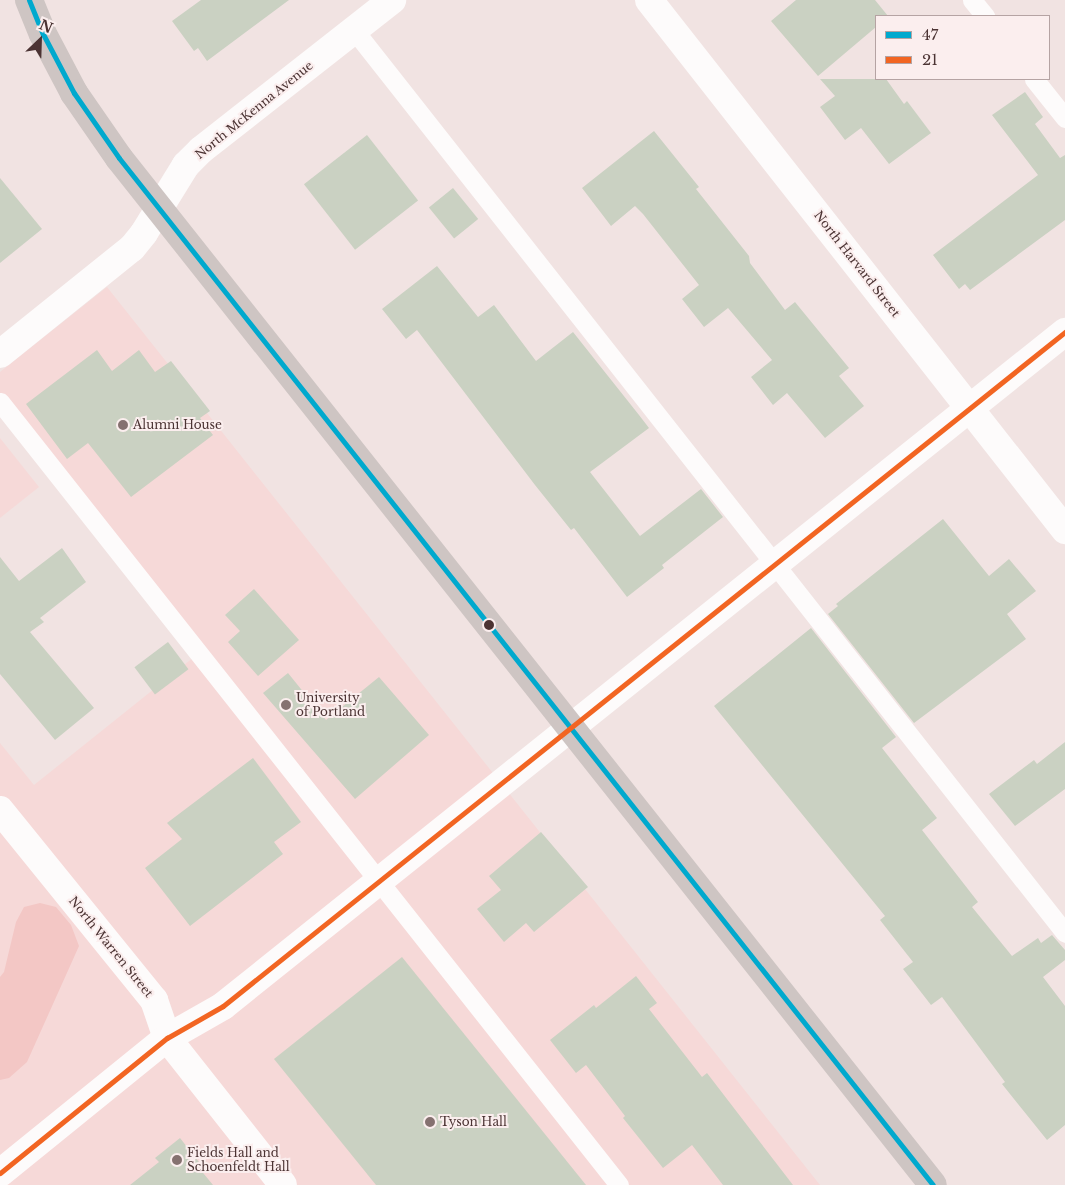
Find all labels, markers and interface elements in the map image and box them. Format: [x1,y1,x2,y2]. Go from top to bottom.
north arrow [15,15,65,65]
text: N [36,15,56,37]
legend [875,15,1050,80]
text: 47 [922,25,938,44]
text: 21 [922,50,938,69]
street label: North McKenna Avenue [192,58,316,162]
street label: North Harvard Street [811,208,903,320]
place label: Alumni House [133,418,222,432]
marker: Alumni House [117,419,129,431]
unlabelled marker [484,620,494,630]
place label: University of Portland [296,691,365,719]
marker: University of Portland [280,699,292,711]
street label: North Warren Street [66,894,156,1000]
place label: Tyson Hall [440,1115,507,1129]
marker: Tyson Hall [424,1116,436,1128]
place label: Fields Hall and Schoenfeldt Hall [187,1146,290,1174]
marker: Fields Hall and Schoenfeldt Hall [171,1154,183,1166]

